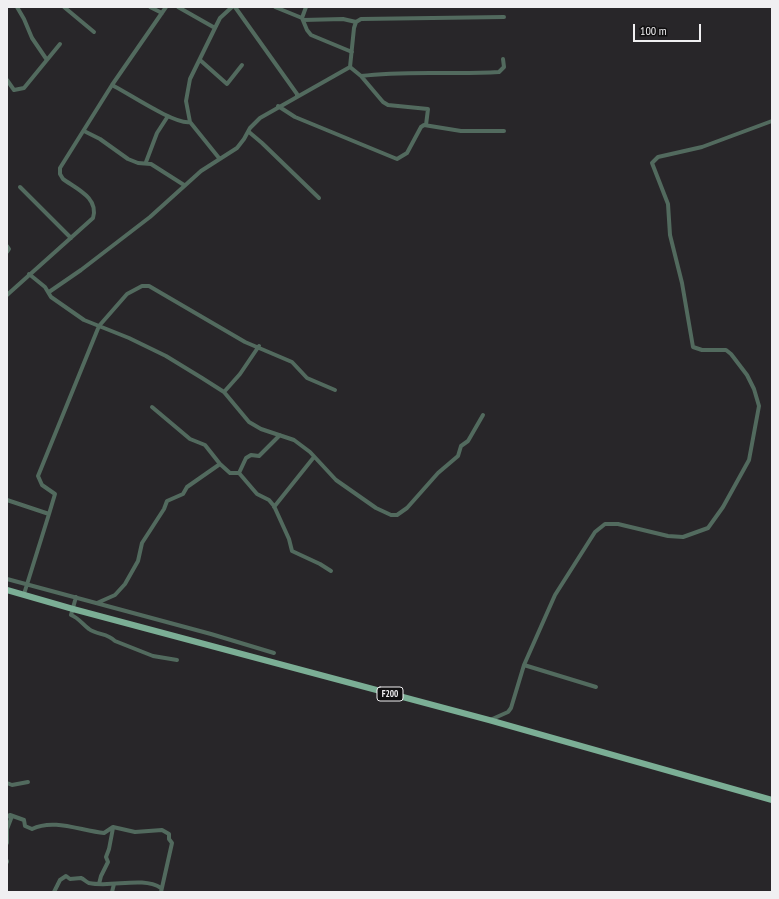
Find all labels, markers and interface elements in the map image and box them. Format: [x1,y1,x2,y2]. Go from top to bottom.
scale bar [635,16,703,42]
text: 100 m [640,23,667,38]
road number: F200 [377,687,403,701]

